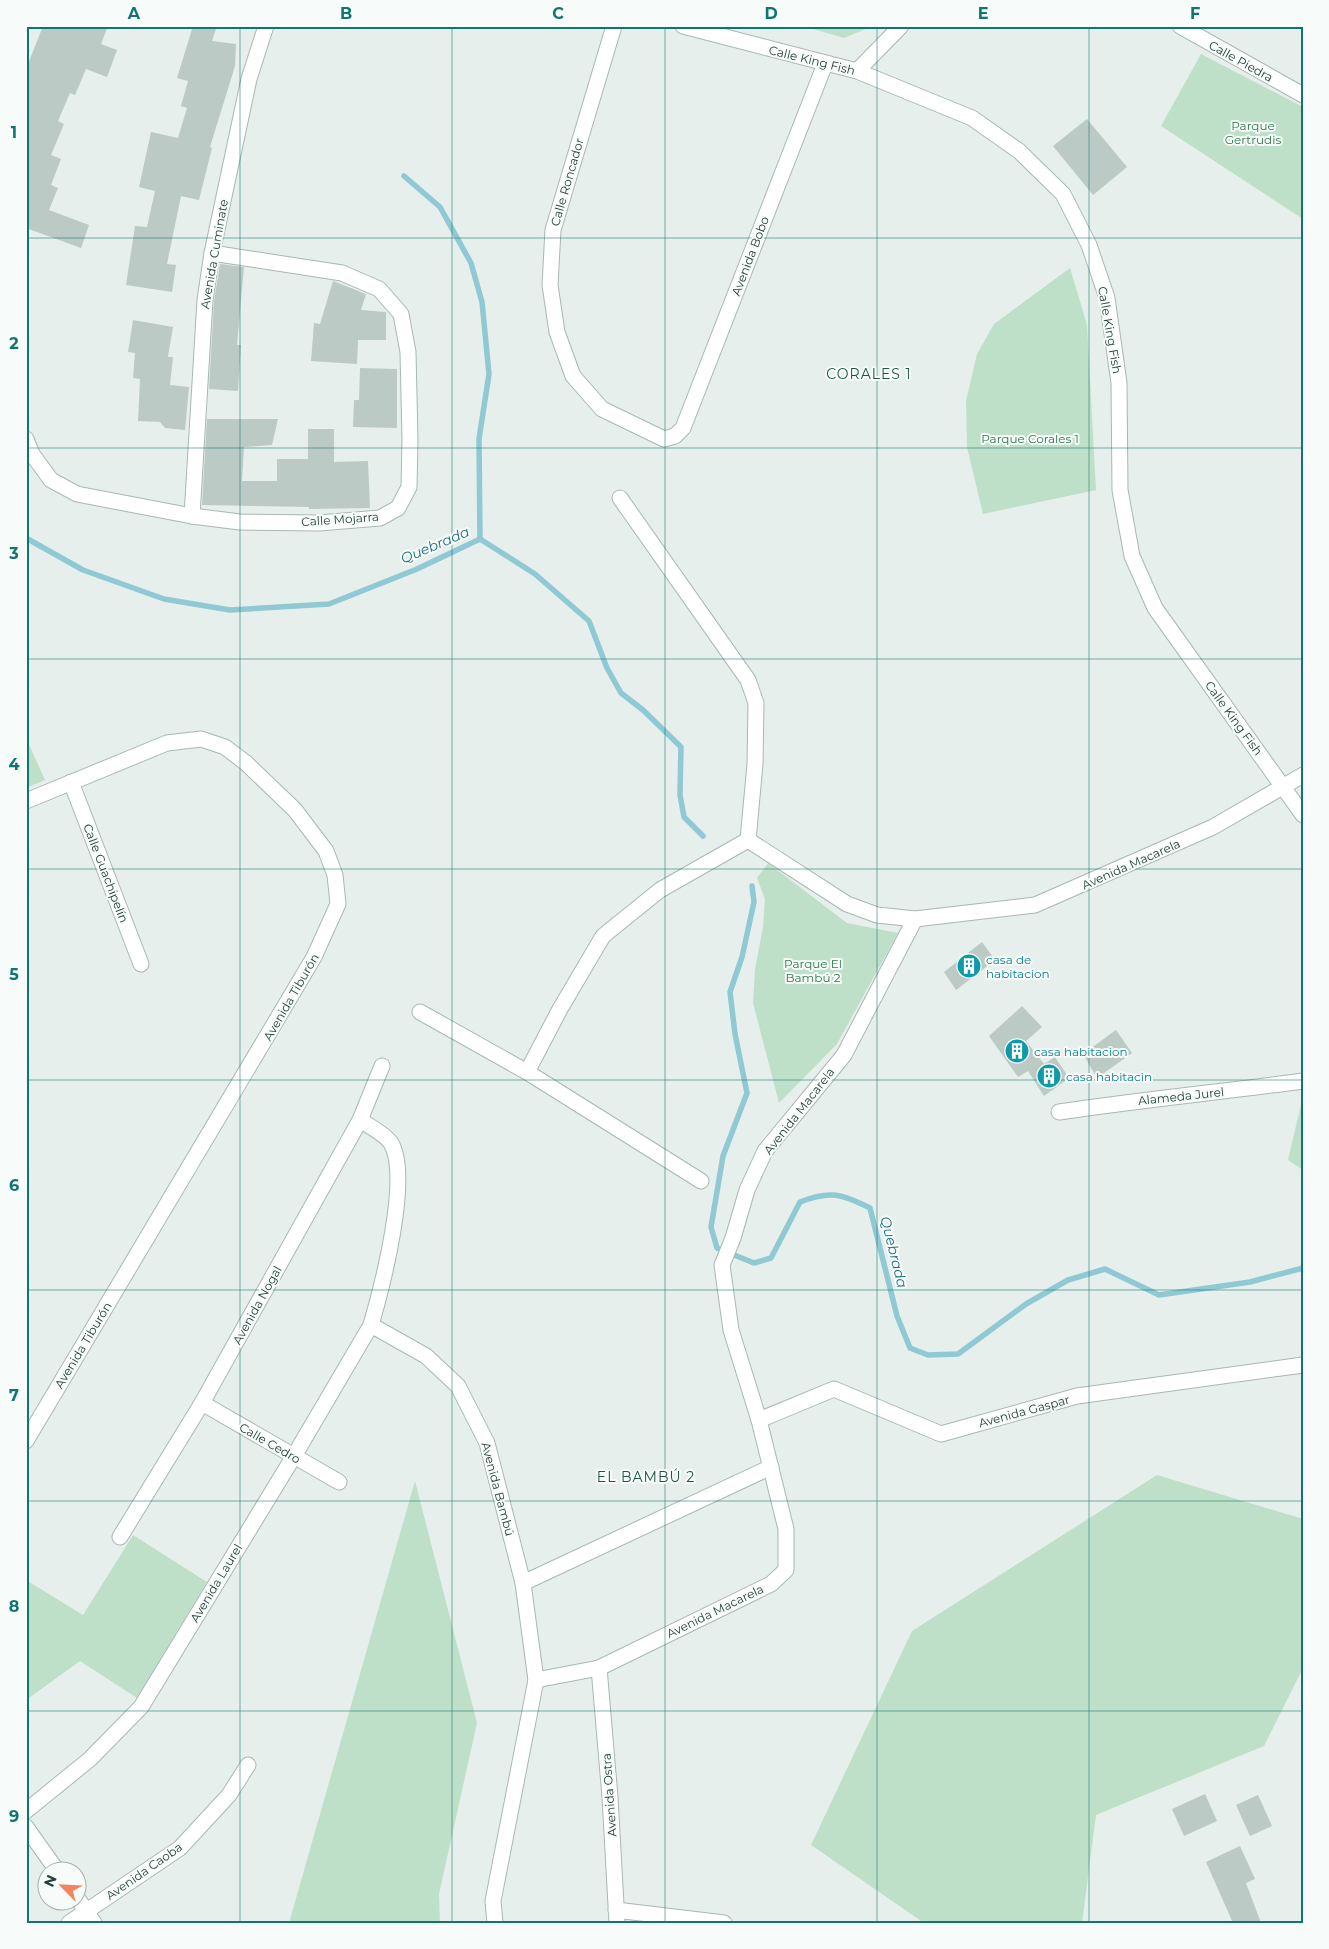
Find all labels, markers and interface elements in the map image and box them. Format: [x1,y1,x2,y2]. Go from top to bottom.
text: A [127,4,141,23]
text: B [340,4,352,23]
text: C [552,4,564,23]
text: D [764,4,778,23]
text: E [978,4,988,23]
text: F [1190,4,1200,23]
street label: Calle Piedra [1206,37,1276,85]
street label: Calle King Fish [767,42,857,78]
park label: Parque Gertrudis [1225,118,1281,147]
text: 1 [11,123,17,142]
street label: Calle Roncador [547,136,587,228]
street label: Avenida Cuminate [197,198,231,310]
street label: Avenida Bobo [728,214,772,298]
street label: Calle King Fish [1095,285,1125,375]
text: 2 [9,334,19,353]
district label: CORALES 1 [826,365,912,383]
park label: Parque Corales 1 [981,431,1079,446]
street label: Calle Mojarra [301,509,379,529]
water label: Quebrada [398,522,472,568]
text: 3 [8,544,19,563]
street label: Calle King Fish [1202,678,1266,758]
text: 4 [8,755,20,774]
street label: Calle Guachipelín [80,821,132,925]
street label: Avenida Macarela [1079,836,1183,892]
street label: Avenida Tiburón [260,951,322,1043]
place label: casa de habitacion [986,952,1050,981]
building icon: casa de habitacion [956,953,982,979]
park label: Parque El Bambú 2 [784,956,842,985]
text: 5 [9,965,19,984]
building icon: casa habitacion [1004,1038,1030,1064]
place label: casa habitacion [1034,1044,1128,1059]
building icon: casa habitacin [1036,1063,1062,1089]
street label: Avenida Macarela [760,1065,838,1157]
place label: casa habitacin [1066,1069,1152,1084]
street label: Alameda Jurel [1137,1084,1225,1108]
text: 6 [9,1176,19,1195]
water label: Quebrada [876,1214,912,1290]
street label: Avenida Nogal [229,1263,285,1347]
street label: Avenida Tiburón [51,1299,115,1391]
text: 7 [9,1386,19,1405]
street label: Avenida Gaspar [977,1392,1071,1430]
street label: Calle Cedro [237,1419,303,1467]
street label: Avenida Bambú [478,1440,518,1538]
district label: EL BAMBÚ 2 [597,1468,695,1486]
street label: Avenida Laurel [187,1541,245,1625]
street label: Avenida Macarela [664,1581,766,1641]
text: 8 [9,1597,19,1616]
street label: Avenida Ostra [599,1753,619,1837]
text: 9 [9,1807,19,1826]
street label: Avenida Caoba [103,1839,185,1903]
north arrow [38,1862,88,1912]
text: N [40,1872,61,1890]

